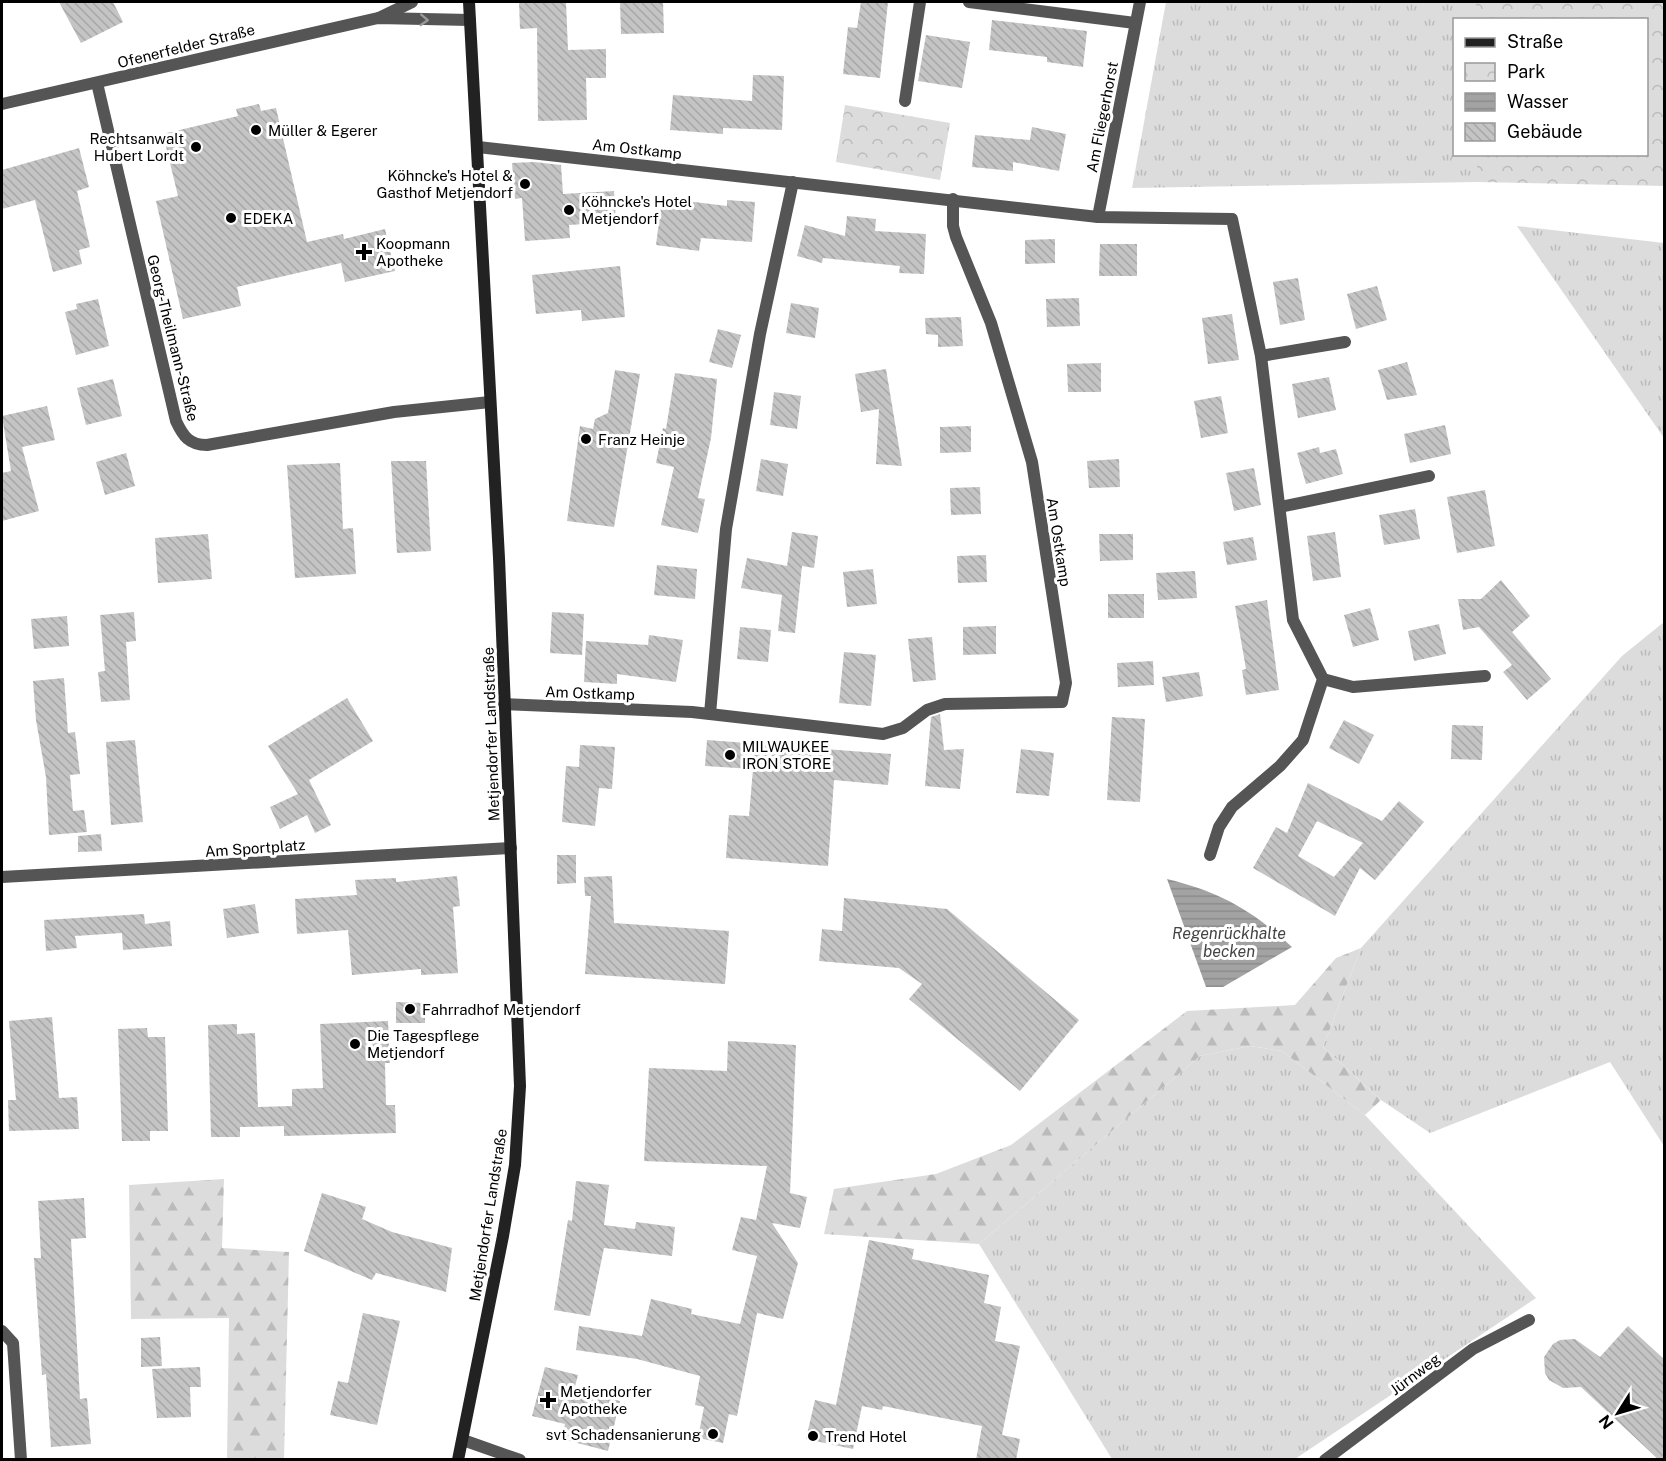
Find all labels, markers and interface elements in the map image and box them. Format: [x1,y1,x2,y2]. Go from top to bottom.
one-way arrow [420,14,429,27]
legend [1453,18,1648,156]
street label: Ofenerfelder Straße [116,21,256,71]
text: Straße [1507,31,1563,52]
street label: Am Fliegerhorst [1083,60,1121,174]
text: Park [1507,61,1545,82]
text: Wasser [1507,91,1569,112]
text: Gebäude [1507,121,1582,142]
place label: Müller & Egerer [268,122,378,139]
marker: Müller & Egerer [249,123,263,137]
place label: Rechtsanwalt Hubert Lordt [89,130,184,164]
street label: Am Ostkamp [591,136,683,162]
marker: Rechtsanwalt Hubert Lordt [189,140,203,154]
place label: Köhncke's Hotel & Gasthof Metjendorf [376,167,513,201]
marker: Köhncke's Hotel & Gasthof Metjendorf [518,177,532,191]
place label: Köhncke's Hotel Metjendorf [581,193,692,227]
marker: Köhncke's Hotel Metjendorf [562,203,576,217]
place label: EDEKA [243,210,294,227]
marker: EDEKA [224,211,238,225]
place label: Koopmann Apotheke [376,235,450,269]
marker: Koopmann Apotheke [357,245,371,259]
street label: Georg-Theilmann-Straße [144,253,202,423]
place label: Franz Heinje [598,431,685,448]
marker: Franz Heinje [579,432,593,446]
street label: Am Ostkamp [1044,496,1074,588]
street label: Metjendorfer Landstraße [479,647,503,821]
street label: Am Ostkamp [545,683,635,703]
place label: MILWAUKEE IRON STORE [742,738,831,772]
marker: MILWAUKEE IRON STORE [723,748,737,762]
street label: Am Sportplatz [204,836,306,860]
water label: Regenrückhalte becken [1172,924,1286,961]
place label: Fahrradhof Metjendorf [422,1001,581,1018]
marker: Fahrradhof Metjendorf [403,1002,417,1016]
place label: Die Tagespflege Metjendorf [367,1027,479,1061]
marker: Die Tagespflege Metjendorf [348,1037,362,1051]
street label: Metjendorfer Landstraße [466,1128,510,1302]
street label: Jürnweg [1387,1350,1443,1398]
place label: Metjendorfer Apotheke [560,1383,652,1417]
north arrow [1588,1383,1648,1443]
marker: Metjendorfer Apotheke [541,1393,555,1407]
text: N [1595,1411,1618,1432]
place label: svt Schadensanierung [546,1426,701,1443]
marker: svt Schadensanierung [706,1427,720,1441]
place label: Trend Hotel [825,1428,907,1445]
marker: Trend Hotel [806,1429,820,1443]

